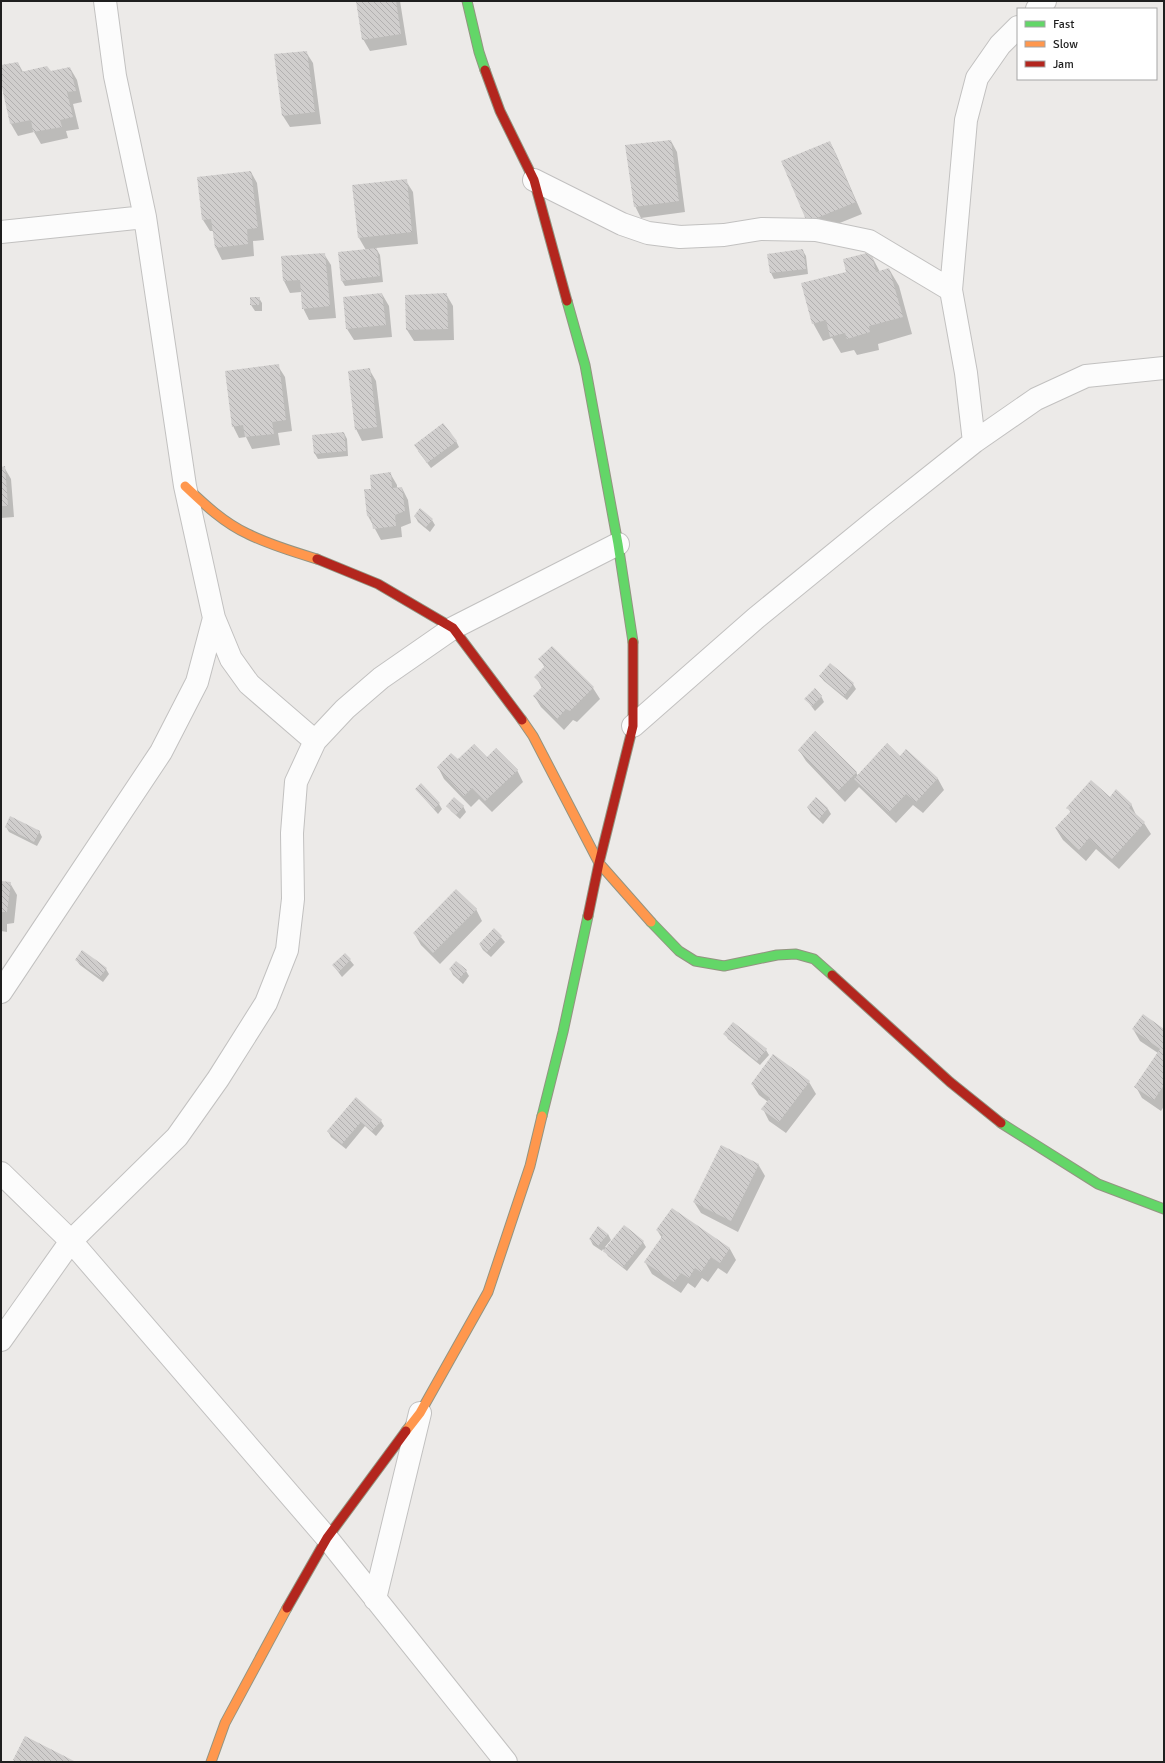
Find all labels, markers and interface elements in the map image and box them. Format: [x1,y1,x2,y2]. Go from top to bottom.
legend [1017,8,1157,80]
text: Fast [1053,17,1074,32]
text: Slow [1053,37,1078,52]
text: Jam [1053,57,1074,72]

